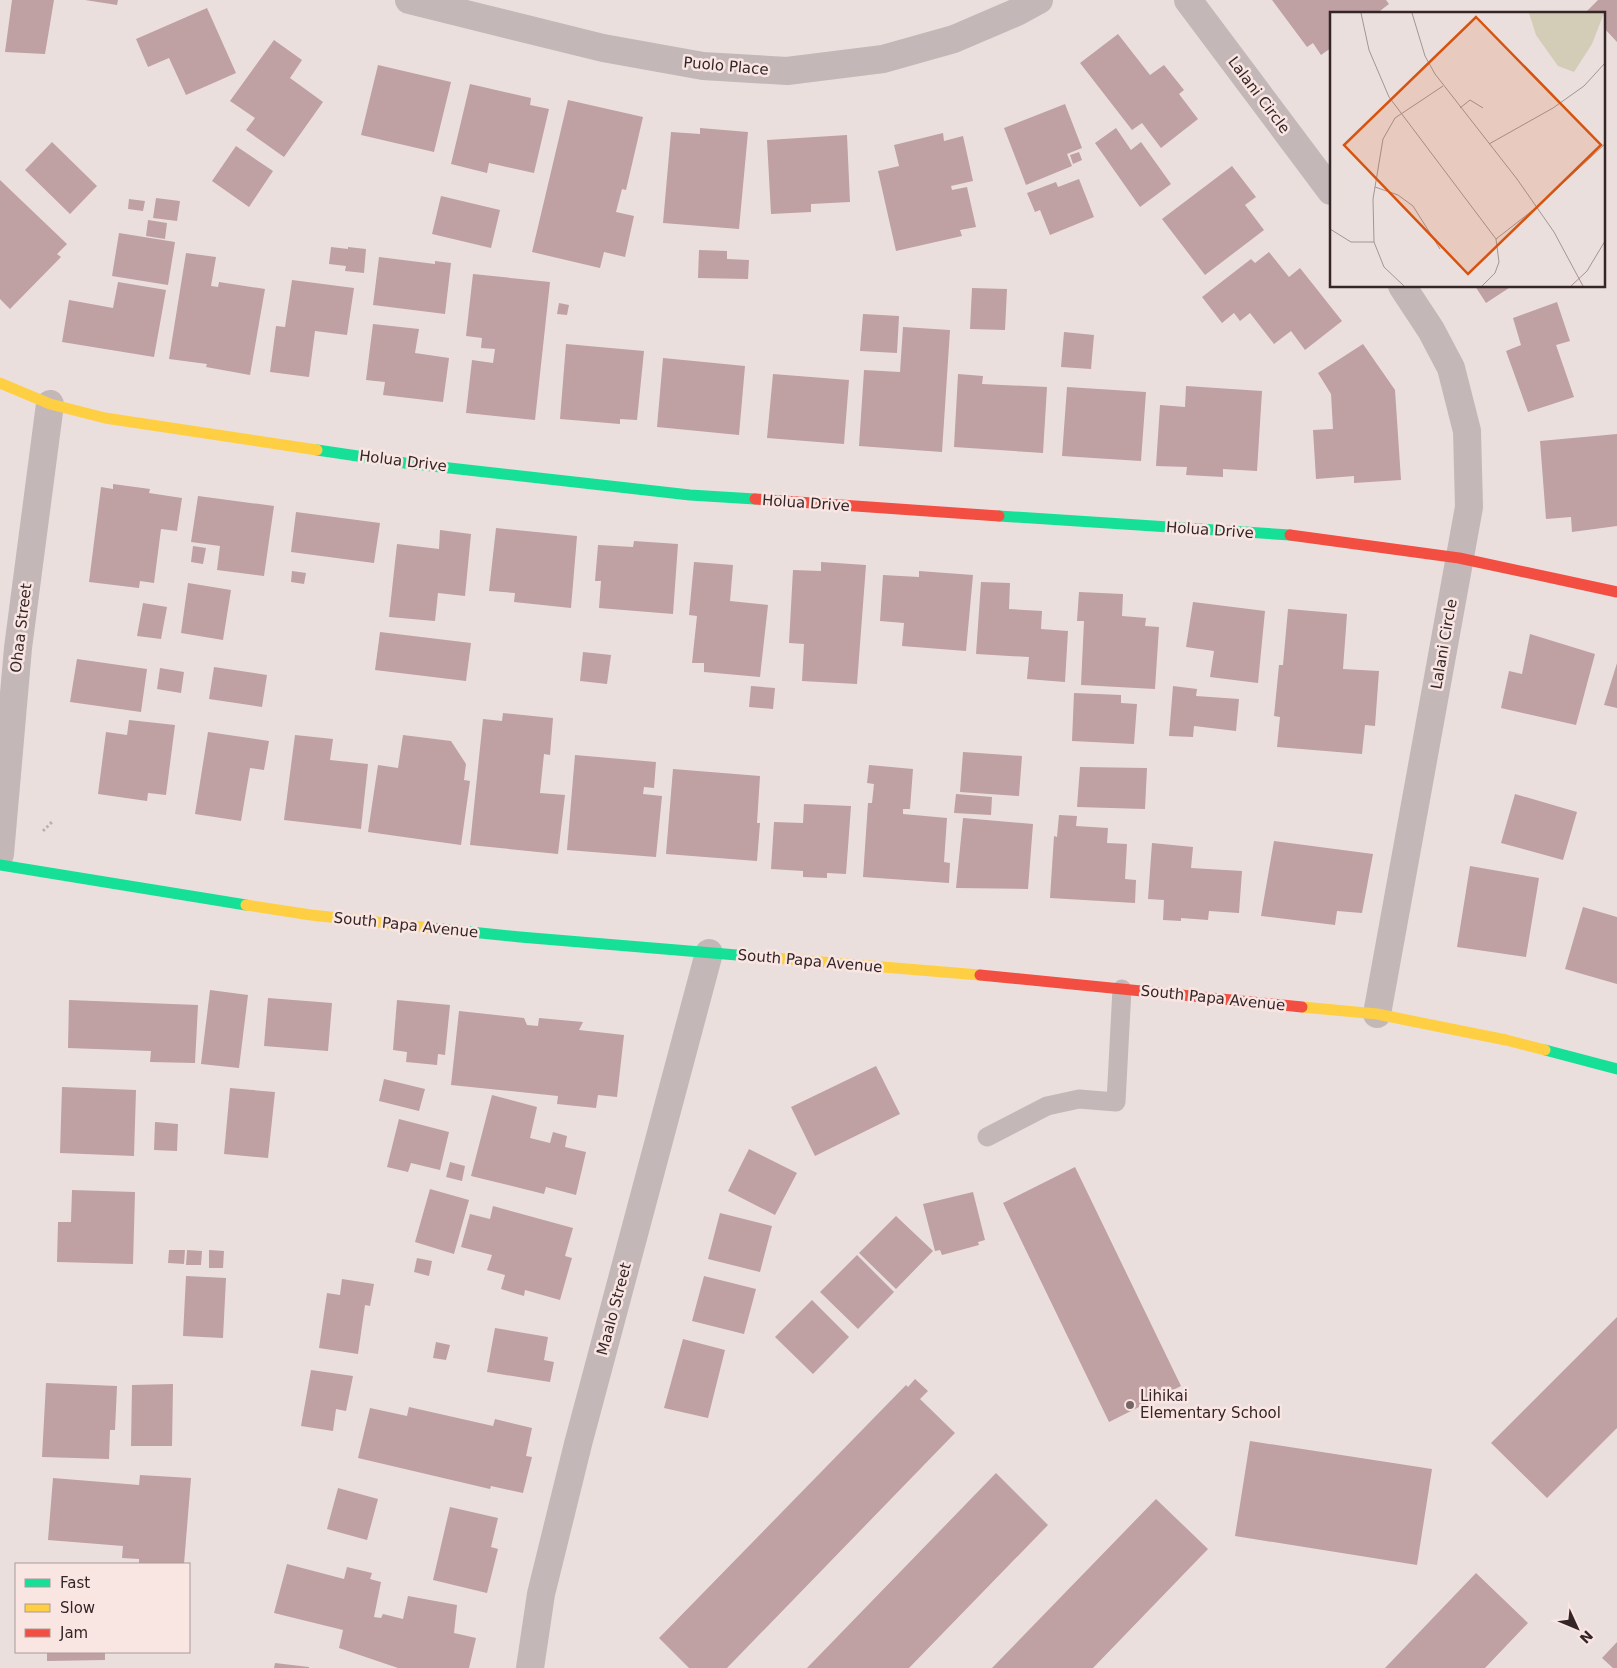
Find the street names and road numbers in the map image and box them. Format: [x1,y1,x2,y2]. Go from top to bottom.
street label: Puolo Place [683,53,769,79]
street label: Lalani Circle [1224,53,1294,137]
street label: Holua Drive [358,447,448,475]
street label: Holua Drive [761,491,851,515]
street label: Holua Drive [1165,518,1255,542]
street label: Ohaa Street [7,582,35,674]
street label: Lalani Circle [1427,597,1461,691]
street label: South Papa Avenue [333,908,479,942]
street label: South Papa Avenue [737,946,883,976]
street label: South Papa Avenue [1140,981,1286,1015]
street label: Maalo Street [593,1261,635,1357]

